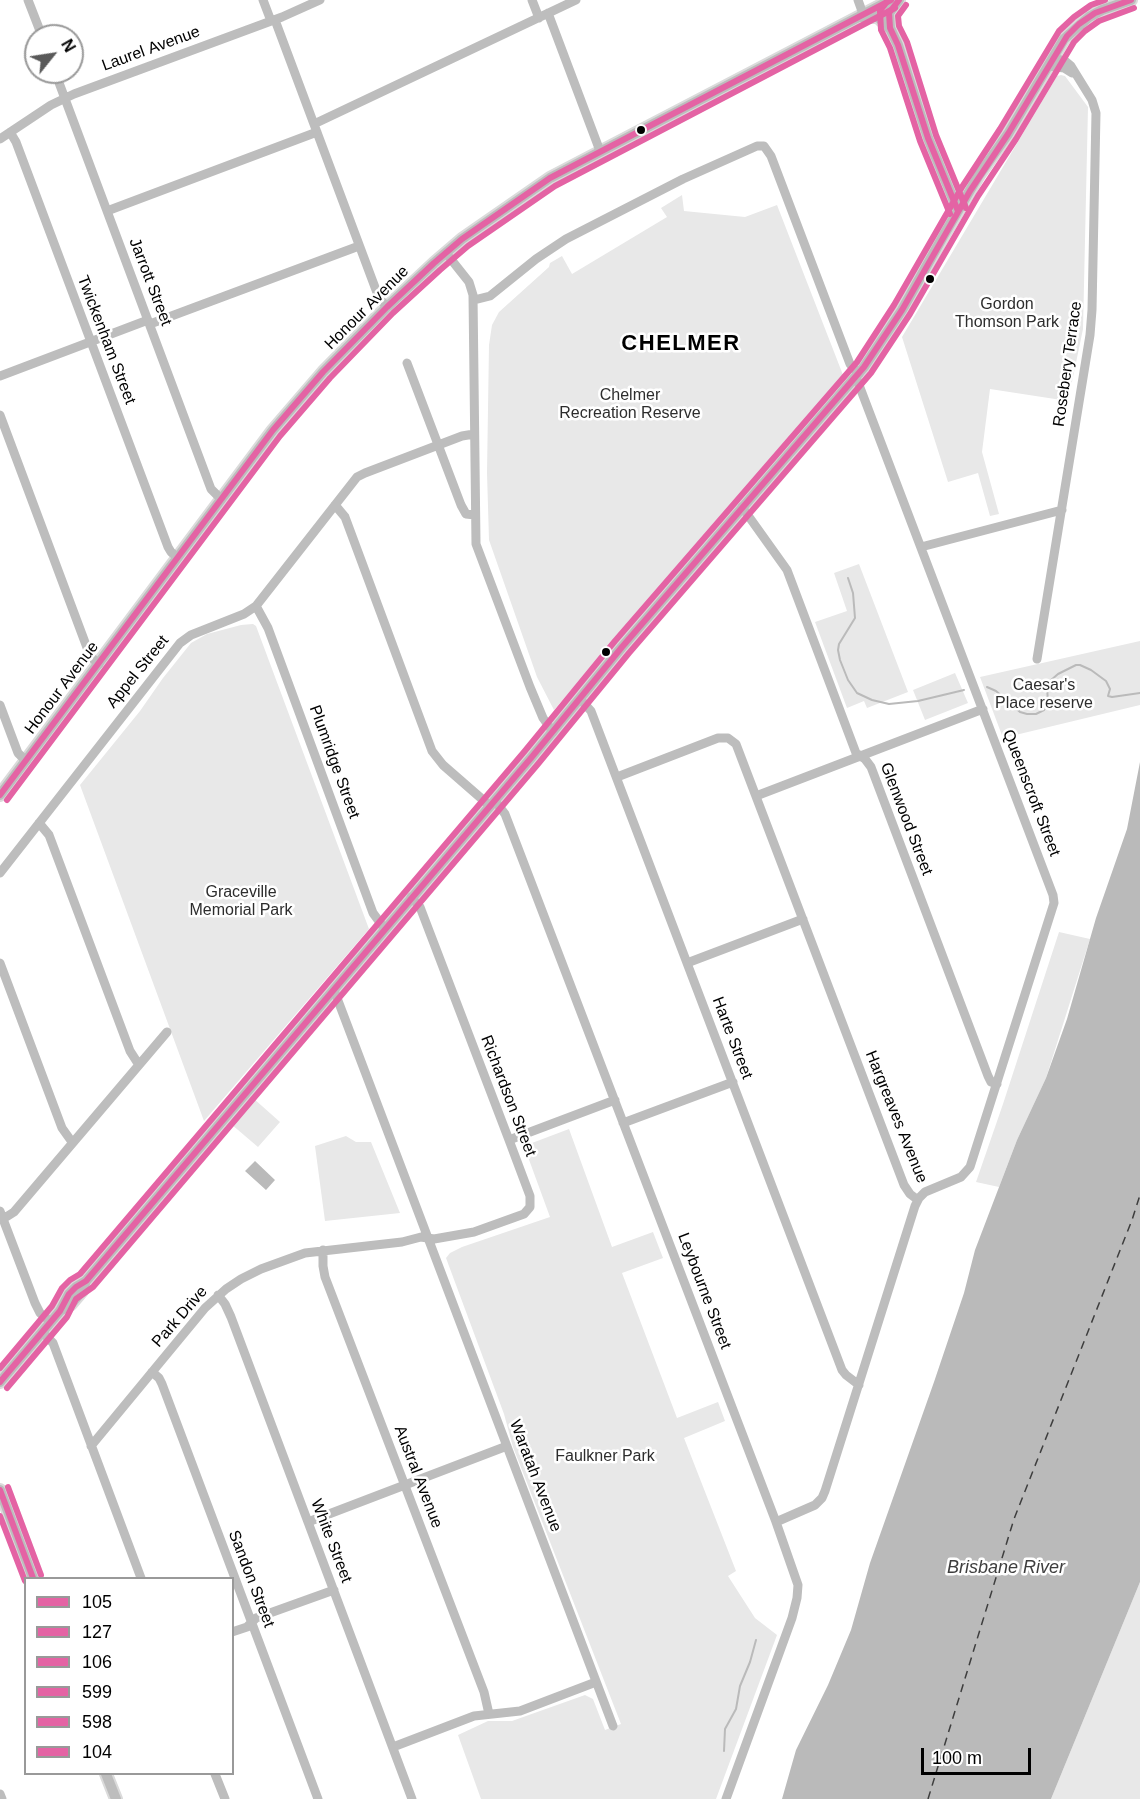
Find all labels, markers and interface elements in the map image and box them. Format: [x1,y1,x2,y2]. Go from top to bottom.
street label: Laurel Avenue [99,22,203,76]
north arrow [24,24,84,84]
text: N [58,36,79,55]
unlabelled marker [635,124,647,136]
street label: Jarrott Street [124,235,176,329]
street label: Honour Avenue [321,262,413,354]
street label: Twickenham Street [73,273,139,407]
unlabelled marker [924,273,936,285]
park label: Gordon Thomson Park [955,295,1059,333]
street label: Rosebery Terrace [1050,300,1086,428]
district label: CHELMER [621,331,741,357]
park label: Chelmer Recreation Reserve [559,386,701,424]
street label: Appel Street [103,632,173,712]
street label: Honour Avenue [21,638,103,738]
unlabelled marker [600,646,612,658]
park label: Caesar's Place reserve [995,676,1093,714]
street label: Plumridge Street [305,703,363,821]
street label: Queenscroft Street [998,727,1064,859]
street label: Glenwood Street [876,760,936,878]
park label: Graceville Memorial Park [189,883,293,921]
street label: Harte Street [708,994,756,1082]
street label: Richardson Street [476,1033,540,1159]
street label: Hargreaves Avenue [861,1048,931,1186]
street label: Leybourne Street [673,1230,735,1352]
street label: Park Drive [148,1283,212,1351]
street label: Waratah Avenue [505,1417,565,1535]
street label: Austral Avenue [390,1423,446,1531]
park label: Faulkner Park [555,1447,655,1467]
street label: White Street [306,1496,356,1586]
street label: Sandon Street [224,1528,278,1630]
water label: Brisbane River [947,1557,1065,1579]
legend [24,1577,234,1775]
text: 105 [82,1592,112,1612]
text: 127 [82,1622,112,1642]
text: 106 [82,1652,112,1672]
text: 599 [82,1682,112,1702]
text: 598 [82,1712,112,1732]
scale bar [924,1736,1034,1774]
text: 104 [82,1742,112,1762]
text: 100 m [932,1748,982,1768]

